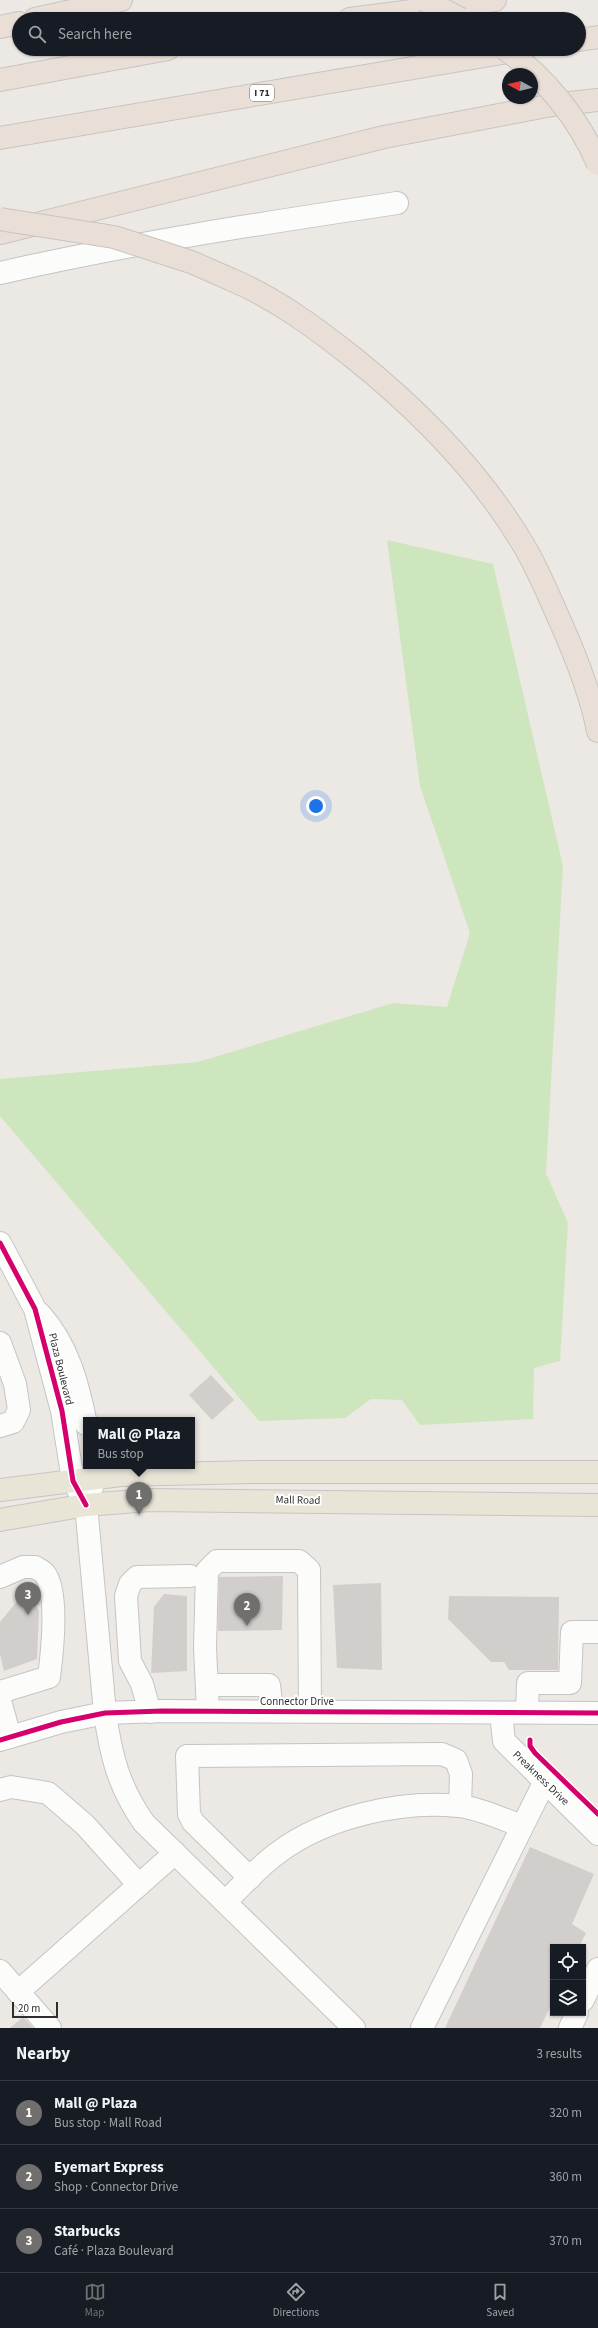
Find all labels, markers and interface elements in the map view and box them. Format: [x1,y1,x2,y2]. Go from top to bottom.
search box [12,12,586,56]
icon: search [26,23,48,45]
text: Search here [58,24,132,45]
north arrow [502,68,538,104]
road number: I 71 [250,85,274,101]
your location [306,796,326,816]
street label: Plaza Boulevard [45,1331,77,1407]
popup [83,1417,195,1469]
text: Mall @ Plaza [97,1424,181,1445]
text: Bus stop [97,1445,144,1463]
pin: 1 [126,1482,152,1515]
street label: Mall Road [275,1492,321,1508]
pin: 3 [15,1582,41,1615]
pin: 2 [234,1593,260,1626]
street label: Connector Drive [260,1694,335,1709]
street label: Preakness Drive [510,1747,573,1809]
map controls [550,1944,586,2016]
button: locate [550,1944,586,1980]
button: layers [550,1980,586,2016]
scale bar [12,2000,58,2019]
text: 20 m [18,2001,40,2016]
text: Nearby [16,2042,70,2066]
text: 3 results [537,2045,582,2063]
text: Mall @ Plaza [54,2093,137,2114]
text: 1 [26,2104,32,2122]
text: 320 m [549,2104,582,2122]
text: Bus stop · Mall Road [54,2114,162,2132]
text: Eyemart Express [54,2157,164,2178]
text: 2 [26,2168,32,2186]
text: 360 m [549,2168,582,2186]
text: Shop · Connector Drive [54,2178,178,2196]
text: Starbucks [54,2221,120,2242]
text: 3 [26,2232,32,2250]
text: 370 m [549,2232,582,2250]
text: Café · Plaza Boulevard [54,2242,174,2260]
tab: Map [84,2281,106,2320]
tab: Directions [273,2281,319,2320]
tab: Saved [486,2281,514,2320]

